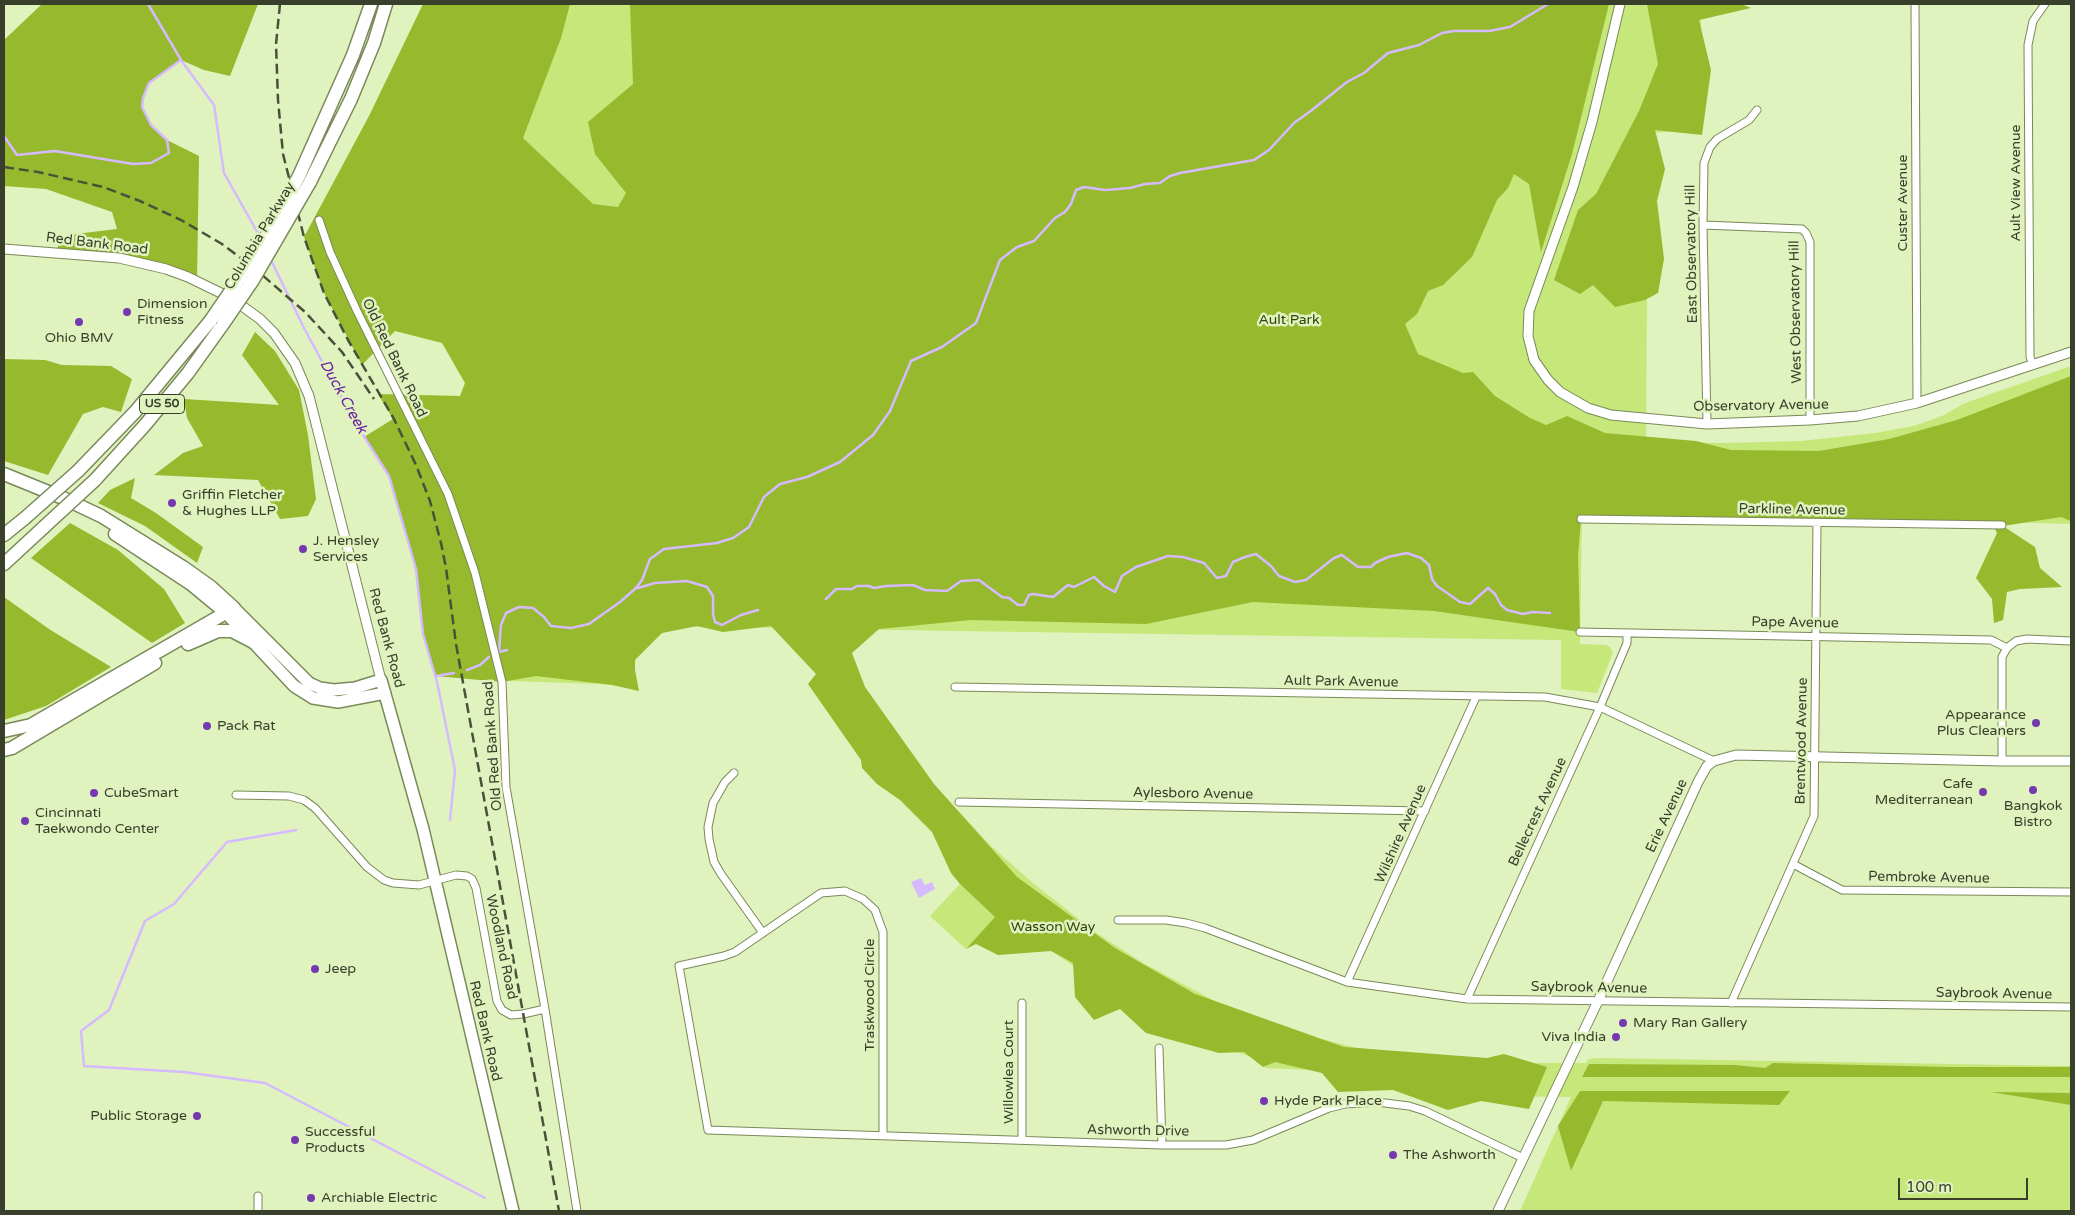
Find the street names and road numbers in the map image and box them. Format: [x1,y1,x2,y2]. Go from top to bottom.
street label: Ault View Avenue [2008,125,2024,241]
street label: Custer Avenue [1895,154,1911,252]
street label: Columbia Parkway [221,179,299,293]
street label: East Observatory Hill [1682,185,1702,323]
street label: Red Bank Road [45,229,149,259]
street label: West Observatory Hill [1786,240,1806,384]
street label: Old Red Bank Road [358,296,430,420]
road number: US 50 [140,394,184,414]
street label: Observatory Avenue [1693,396,1829,416]
street label: Parkline Avenue [1738,501,1846,519]
street label: Red Bank Road [365,586,407,690]
street label: Pape Avenue [1751,614,1839,632]
street label: Ault Park Avenue [1283,673,1399,691]
street label: Brentwood Avenue [1792,677,1812,805]
street label: Old Red Bank Road [480,681,506,811]
street label: Bellecrest Avenue [1505,755,1571,869]
street label: Erie Avenue [1643,776,1691,856]
street label: Wilshire Avenue [1372,782,1430,886]
street label: Aylesboro Avenue [1133,785,1253,803]
street label: Pembroke Avenue [1868,869,1990,887]
street label: Woodland Road [482,893,520,1001]
street label: Traskwood Circle [862,939,878,1051]
street label: Red Bank Road [465,979,505,1083]
street label: Saybrook Avenue [1531,979,1647,997]
street label: Saybrook Avenue [1936,985,2052,1003]
street label: Willowlea Court [1001,1020,1017,1124]
street label: Ashworth Drive [1087,1122,1189,1140]

